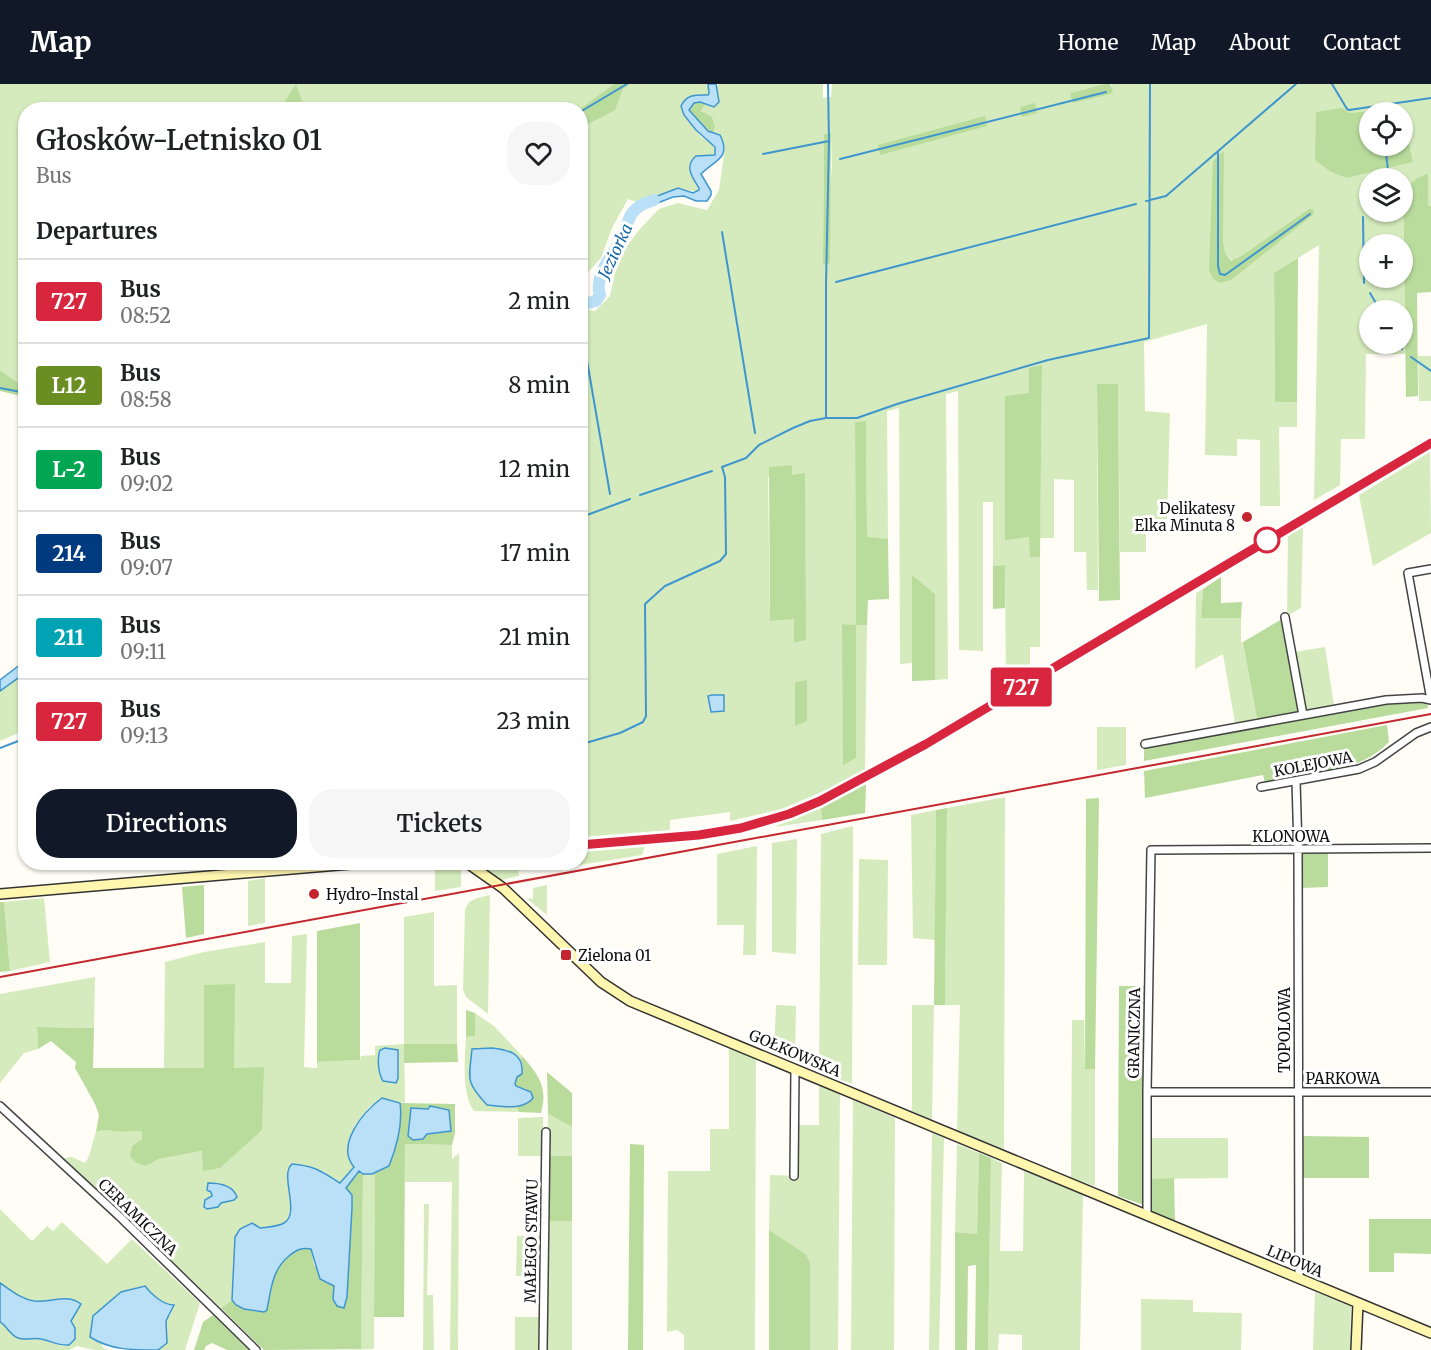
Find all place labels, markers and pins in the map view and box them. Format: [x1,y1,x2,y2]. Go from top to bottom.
place label: Delikatesy Elka Minuta 8 [1135,499,1235,535]
marker: Delikatesy Elka Minuta 8 [1240,510,1254,524]
unlabelled marker [1254,527,1280,553]
place label: Hydro-Instal [326,885,419,904]
marker: Hydro-Instal [307,887,321,901]
place label: Zielona 01 [578,946,651,965]
marker: Zielona 01 [559,948,573,962]

